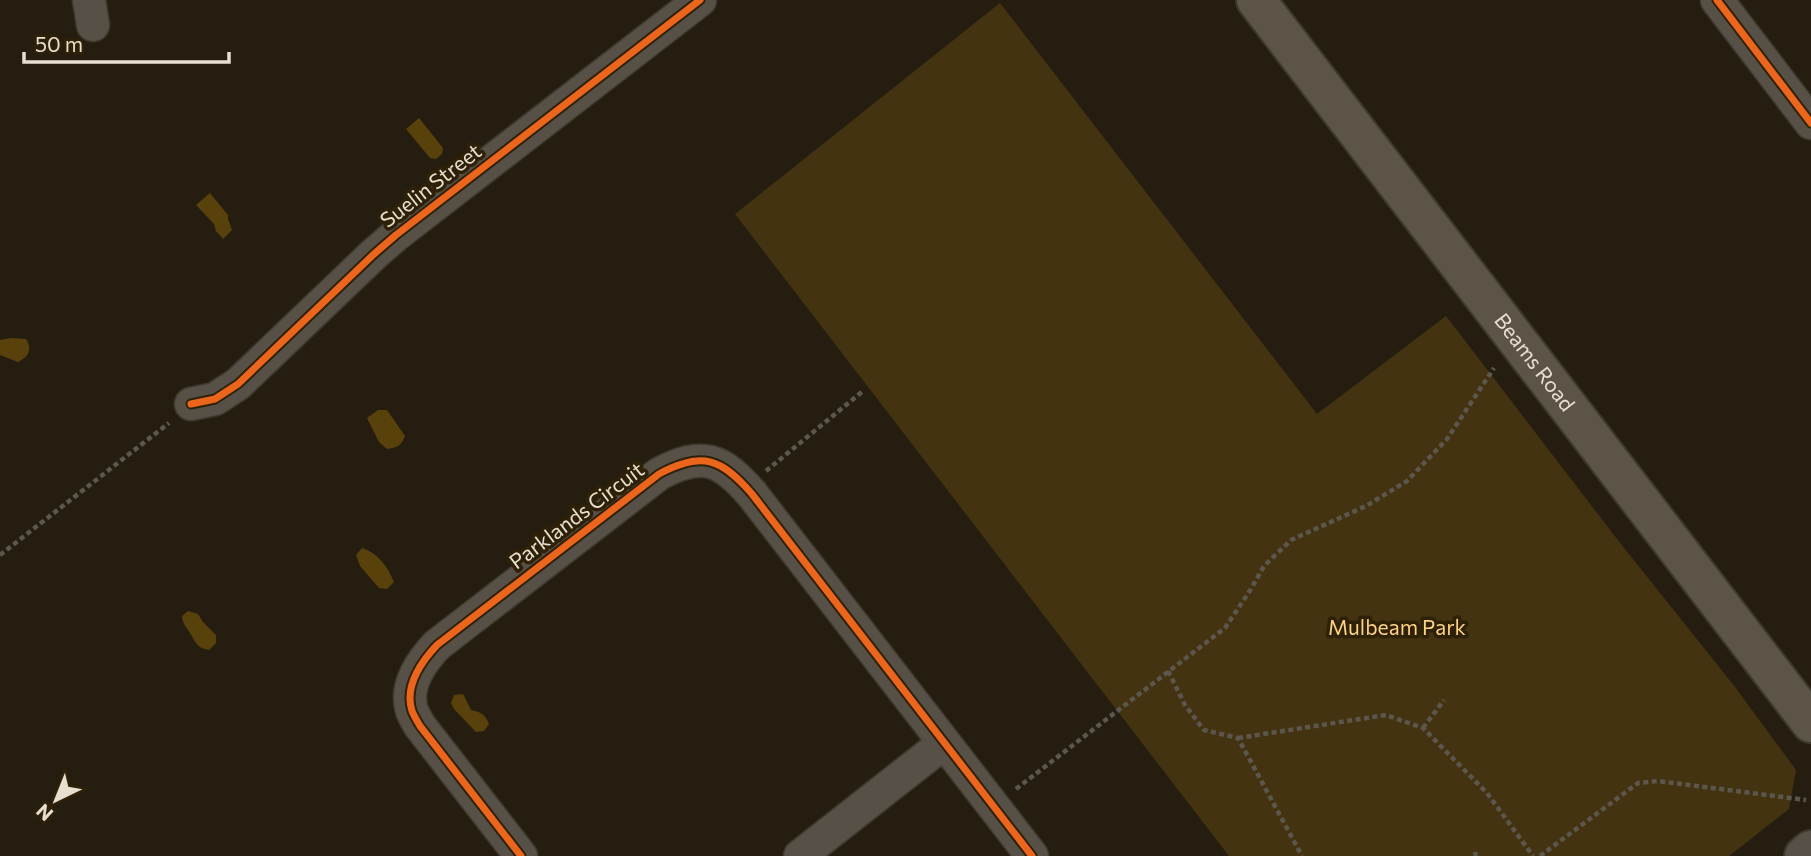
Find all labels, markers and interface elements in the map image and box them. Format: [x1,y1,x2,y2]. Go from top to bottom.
scale bar [24,21,229,65]
text: 50 m [35,31,83,56]
street label: Suelin Street [375,138,486,232]
street label: Beams Road [1490,308,1581,415]
street label: Parklands Circuit [504,456,648,574]
park label: Mulbeam Park [1328,614,1466,639]
north arrow [21,765,91,835]
text: N [31,800,57,826]

